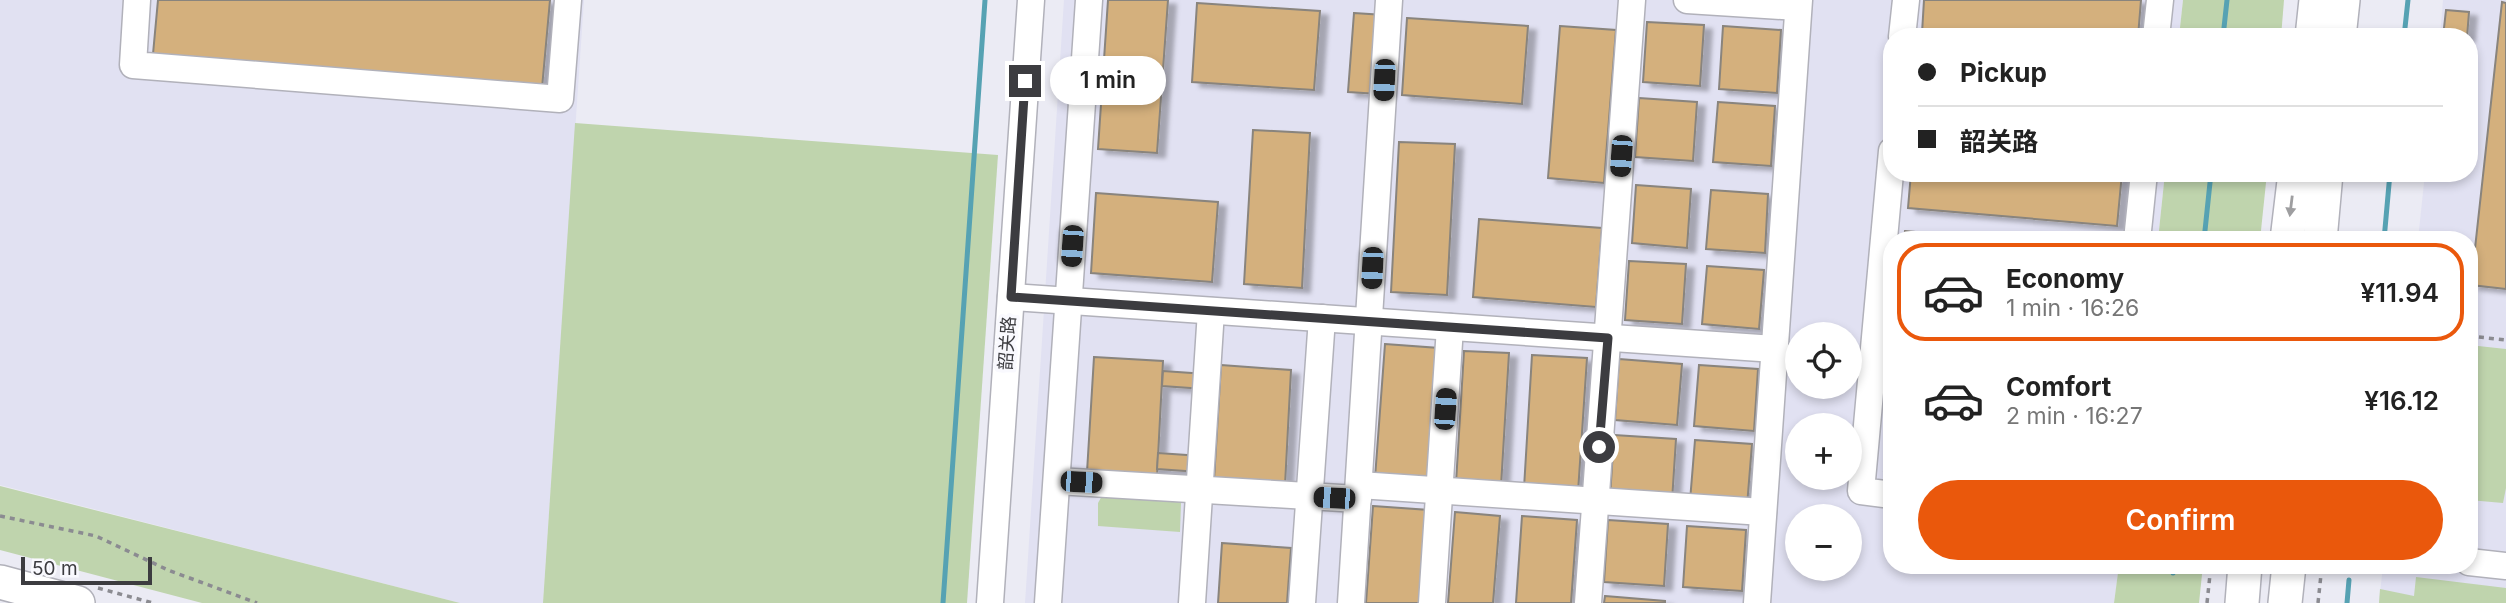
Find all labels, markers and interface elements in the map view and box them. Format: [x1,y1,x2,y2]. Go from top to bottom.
callout: 1 min [1050,56,1165,106]
text: Pickup [1960,57,2047,88]
car [1373,58,1396,102]
route end [1009,65,1041,97]
text: 1 min [1080,66,1136,94]
text: 韶关路 [1960,126,2038,157]
car [1610,134,1633,178]
one-way arrow [2286,196,2297,218]
car [1061,224,1084,268]
car [1361,246,1384,290]
icon: car [1922,261,1985,324]
text: Economy [2006,263,2124,294]
text: ¥11.94 [2360,277,2439,308]
text: 1 min · 16:26 [2006,294,2139,322]
street label: 韶关路 [995,315,1019,371]
map controls [1785,322,1862,581]
button: locate [1785,322,1862,399]
icon: car [1922,369,1985,432]
text: Comfort [2006,371,2111,402]
text: ¥16.12 [2364,385,2439,416]
car [1434,387,1457,431]
text: 2 min · 16:27 [2006,402,2143,430]
button: + [1785,413,1862,490]
route start [1583,431,1615,463]
car [1060,470,1103,494]
button: Confirm [1918,480,2443,560]
car [1313,486,1356,510]
button: − [1785,504,1862,581]
scale bar [21,554,152,586]
text: 50 m [32,557,78,580]

